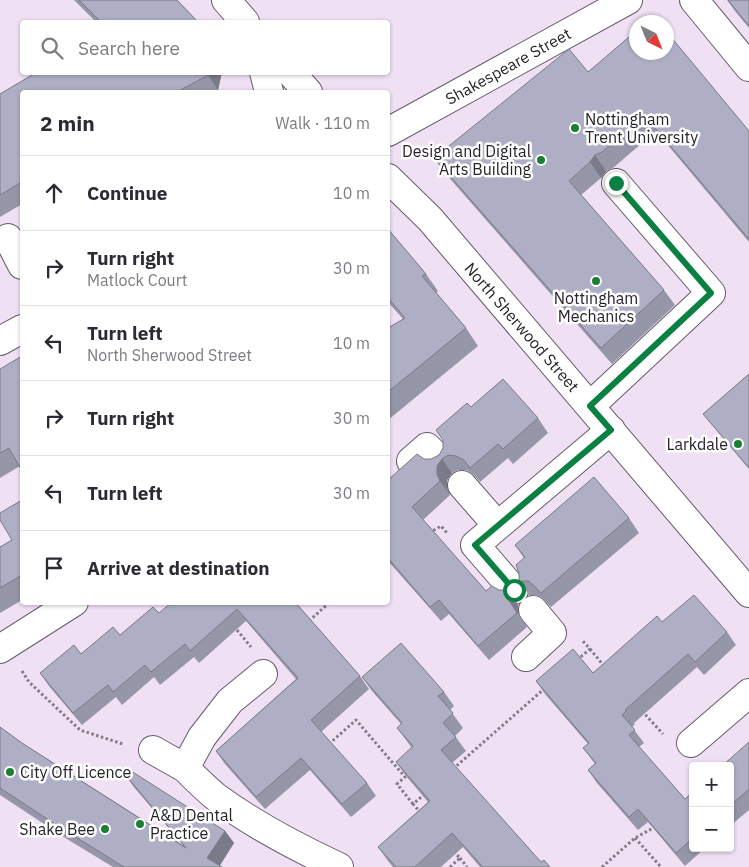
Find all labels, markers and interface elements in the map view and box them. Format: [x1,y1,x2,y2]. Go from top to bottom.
north arrow [629,15,674,60]
search box [20,20,390,75]
street label: Shakespeare Street [442,23,574,109]
icon: search [38,34,66,62]
text: Search here [78,36,180,60]
text: 2 min [40,109,95,137]
place label: Nottingham Trent University [585,109,698,147]
text: Walk · 110 m [275,113,370,133]
marker: Nottingham Trent University [569,122,581,134]
place label: Design and Digital Arts Building [402,141,532,179]
marker: Design and Digital Arts Building [535,154,547,166]
route end [605,172,628,195]
icon: ahead [40,179,68,207]
text: Continue [87,181,167,205]
text: 10 m [333,183,370,203]
text: Turn right [87,246,174,270]
icon: right [40,254,68,282]
text: 30 m [333,258,370,278]
street label: North Sherwood Street [460,258,584,396]
text: Matlock Court [87,270,187,290]
marker: Nottingham Mechanics [590,275,602,287]
place label: Nottingham Mechanics [554,288,638,326]
text: Turn left [87,321,163,345]
icon: left [40,329,68,357]
text: 10 m [333,333,370,353]
text: North Sherwood Street [87,345,252,365]
icon: right [40,404,68,432]
text: Turn right [87,406,174,430]
text: 30 m [333,408,370,428]
place label: Larkdale [666,434,728,454]
marker: Larkdale [732,438,744,450]
icon: left [40,479,68,507]
text: Turn left [87,481,163,505]
text: 30 m [333,483,370,503]
icon: arrive [40,554,68,582]
text: Arrive at destination [87,556,270,580]
route start [503,579,526,602]
place label: City Off Licence [20,762,132,782]
map controls [689,762,734,852]
button: + [689,762,734,807]
marker: City Off Licence [4,766,16,778]
place label: A&D Dental Practice [150,805,233,843]
button: − [689,807,734,852]
marker: A&D Dental Practice [134,818,146,830]
place label: Shake Bee [19,819,95,839]
marker: Shake Bee [99,823,111,835]

